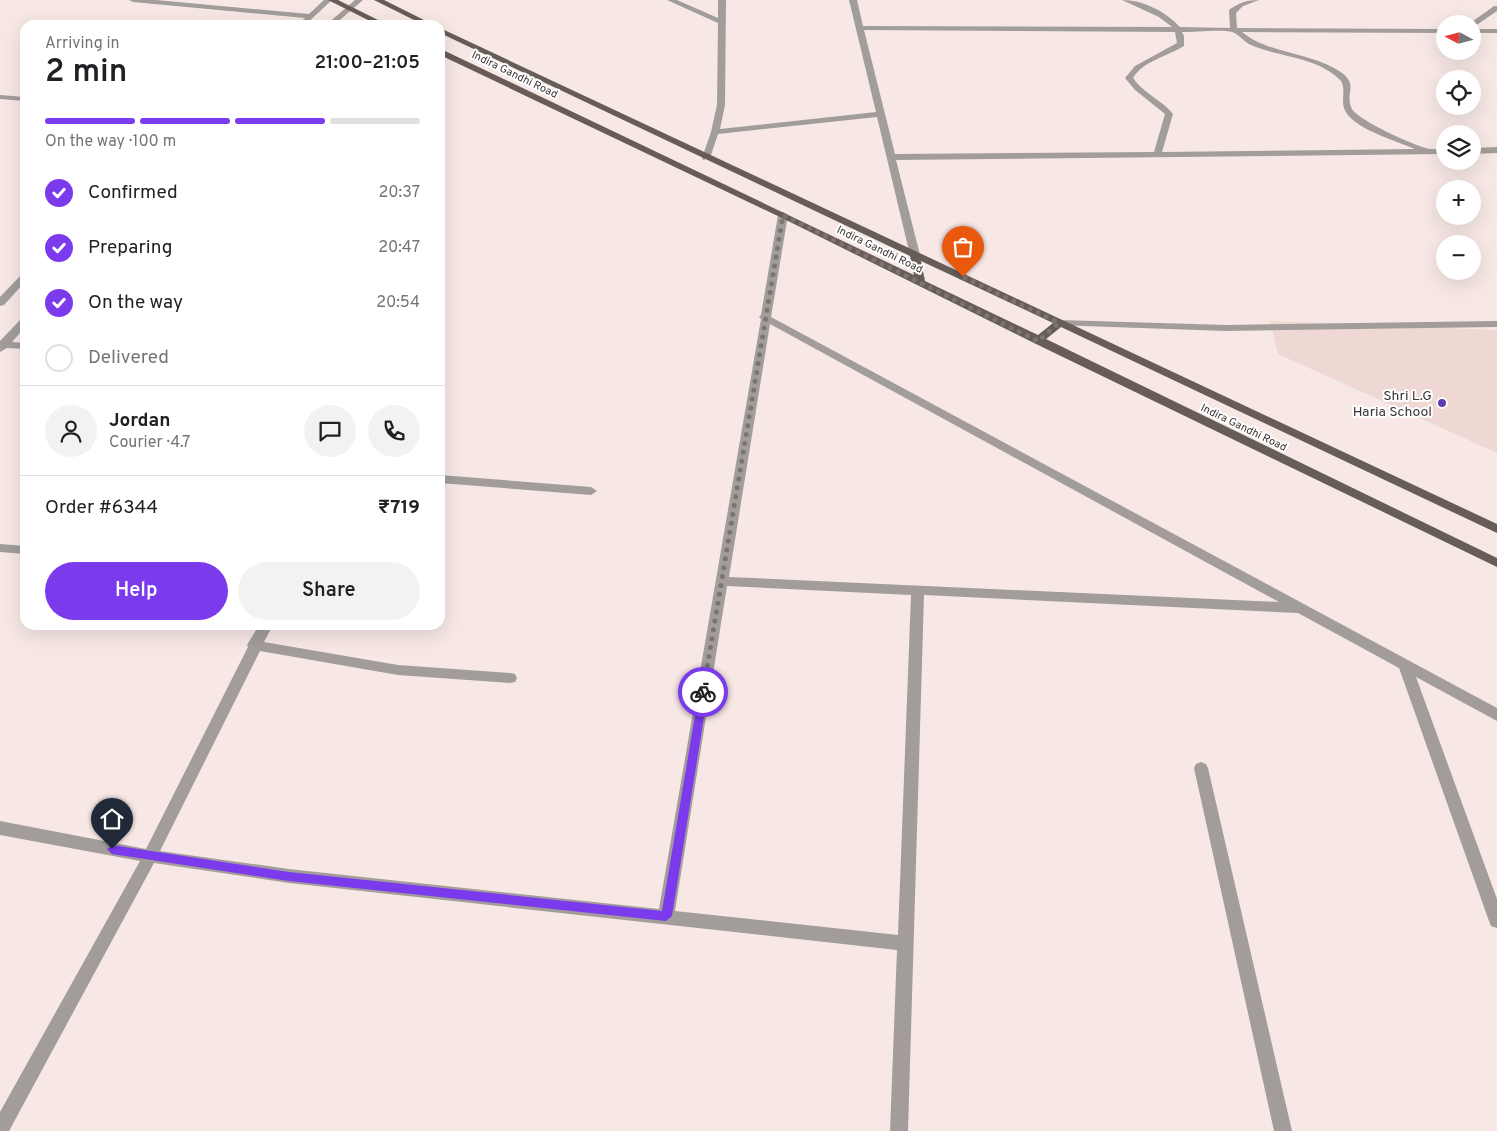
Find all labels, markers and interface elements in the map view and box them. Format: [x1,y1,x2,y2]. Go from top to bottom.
north arrow [1436,15,1481,60]
map controls [1436,15,1481,280]
text: Arriving in [45,34,120,54]
street label: Indira Gandhi Road [469,48,560,102]
text: 21:00–21:05 [314,51,420,75]
text: 2 min [45,53,127,93]
button: locate [1436,70,1481,115]
button: layers [1436,125,1481,170]
text: On the way · 100 m [45,132,176,152]
icon: check [45,179,73,207]
button: + [1436,180,1481,225]
text: Confirmed [88,181,178,205]
text: 20:37 [379,183,420,203]
street label: Indira Gandhi Road [834,223,925,277]
pin [942,226,984,277]
icon: bag [949,233,977,261]
icon: check [45,234,73,262]
button: − [1436,235,1481,280]
text: Preparing [88,236,172,260]
text: 20:47 [378,238,420,258]
icon: check [45,289,73,317]
text: On the way [88,291,183,315]
text: 20:54 [376,293,420,313]
text: Delivered [88,346,169,370]
place label: Shri L.G Haria School [1353,388,1432,421]
marker: Shri L.G Haria School [1436,397,1448,409]
street label: Indira Gandhi Road [1198,401,1289,455]
button: person [45,405,97,457]
button: chat [304,405,356,457]
button: phone [368,405,420,457]
text: Jordan [109,409,171,433]
text: Courier · 4.7 [109,433,190,453]
text: Order #6344 [45,496,158,520]
text: ₹719 [378,496,420,520]
button: Help [45,562,228,620]
button: Share [238,562,420,620]
courier [678,667,728,717]
icon: bike [689,678,717,706]
pin [91,798,133,849]
icon: home [98,805,126,833]

